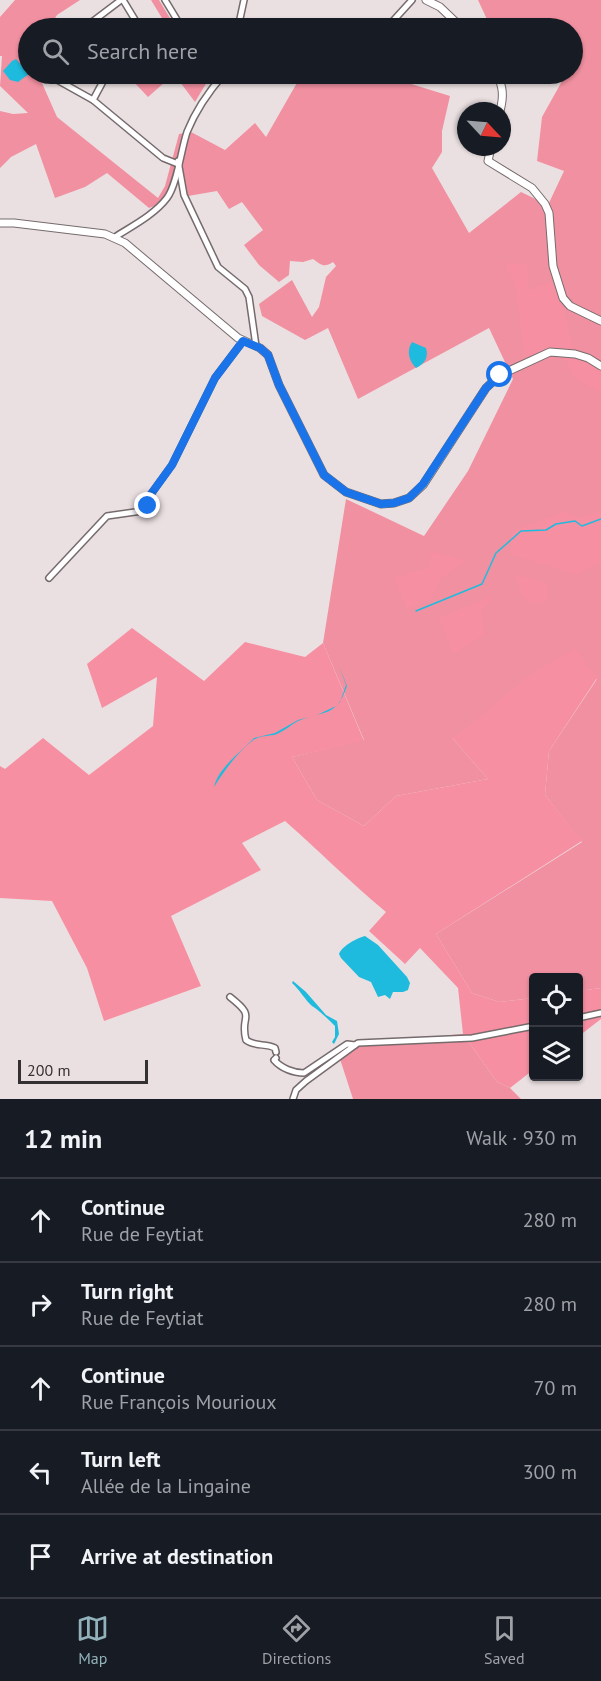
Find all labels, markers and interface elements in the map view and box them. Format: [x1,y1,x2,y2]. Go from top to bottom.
search box [18,18,583,84]
icon: search [39,35,72,68]
text: Search here [87,37,198,65]
north arrow [457,102,511,156]
route start [486,361,512,387]
route end [134,492,160,518]
map controls [529,973,583,1081]
button: locate [529,973,583,1027]
button: layers [529,1027,583,1081]
scale bar [18,1057,148,1084]
text: 200 m [27,1060,70,1080]
text: 12 min [24,1122,102,1155]
text: Walk · 930 m [466,1125,577,1151]
text: Continue [81,1193,165,1221]
icon: ahead [24,1204,57,1237]
text: 280 m [523,1207,577,1233]
text: Rue de Feytiat [81,1221,203,1247]
text: Turn right [81,1277,173,1305]
icon: right [24,1288,57,1321]
text: 280 m [523,1291,577,1317]
text: Rue de Feytiat [81,1305,203,1331]
text: Continue [81,1361,165,1389]
icon: ahead [24,1372,57,1405]
text: 70 m [534,1375,577,1401]
text: Rue François Mourioux [81,1389,277,1415]
text: Turn left [81,1445,161,1473]
icon: left [24,1456,57,1489]
text: 300 m [523,1459,577,1485]
text: Allée de la Lingaine [81,1473,251,1499]
icon: arrive [24,1540,57,1573]
text: Arrive at destination [81,1542,273,1570]
tab: Map [76,1612,109,1668]
tab: Directions [262,1612,331,1668]
tab: Saved [484,1612,525,1668]

